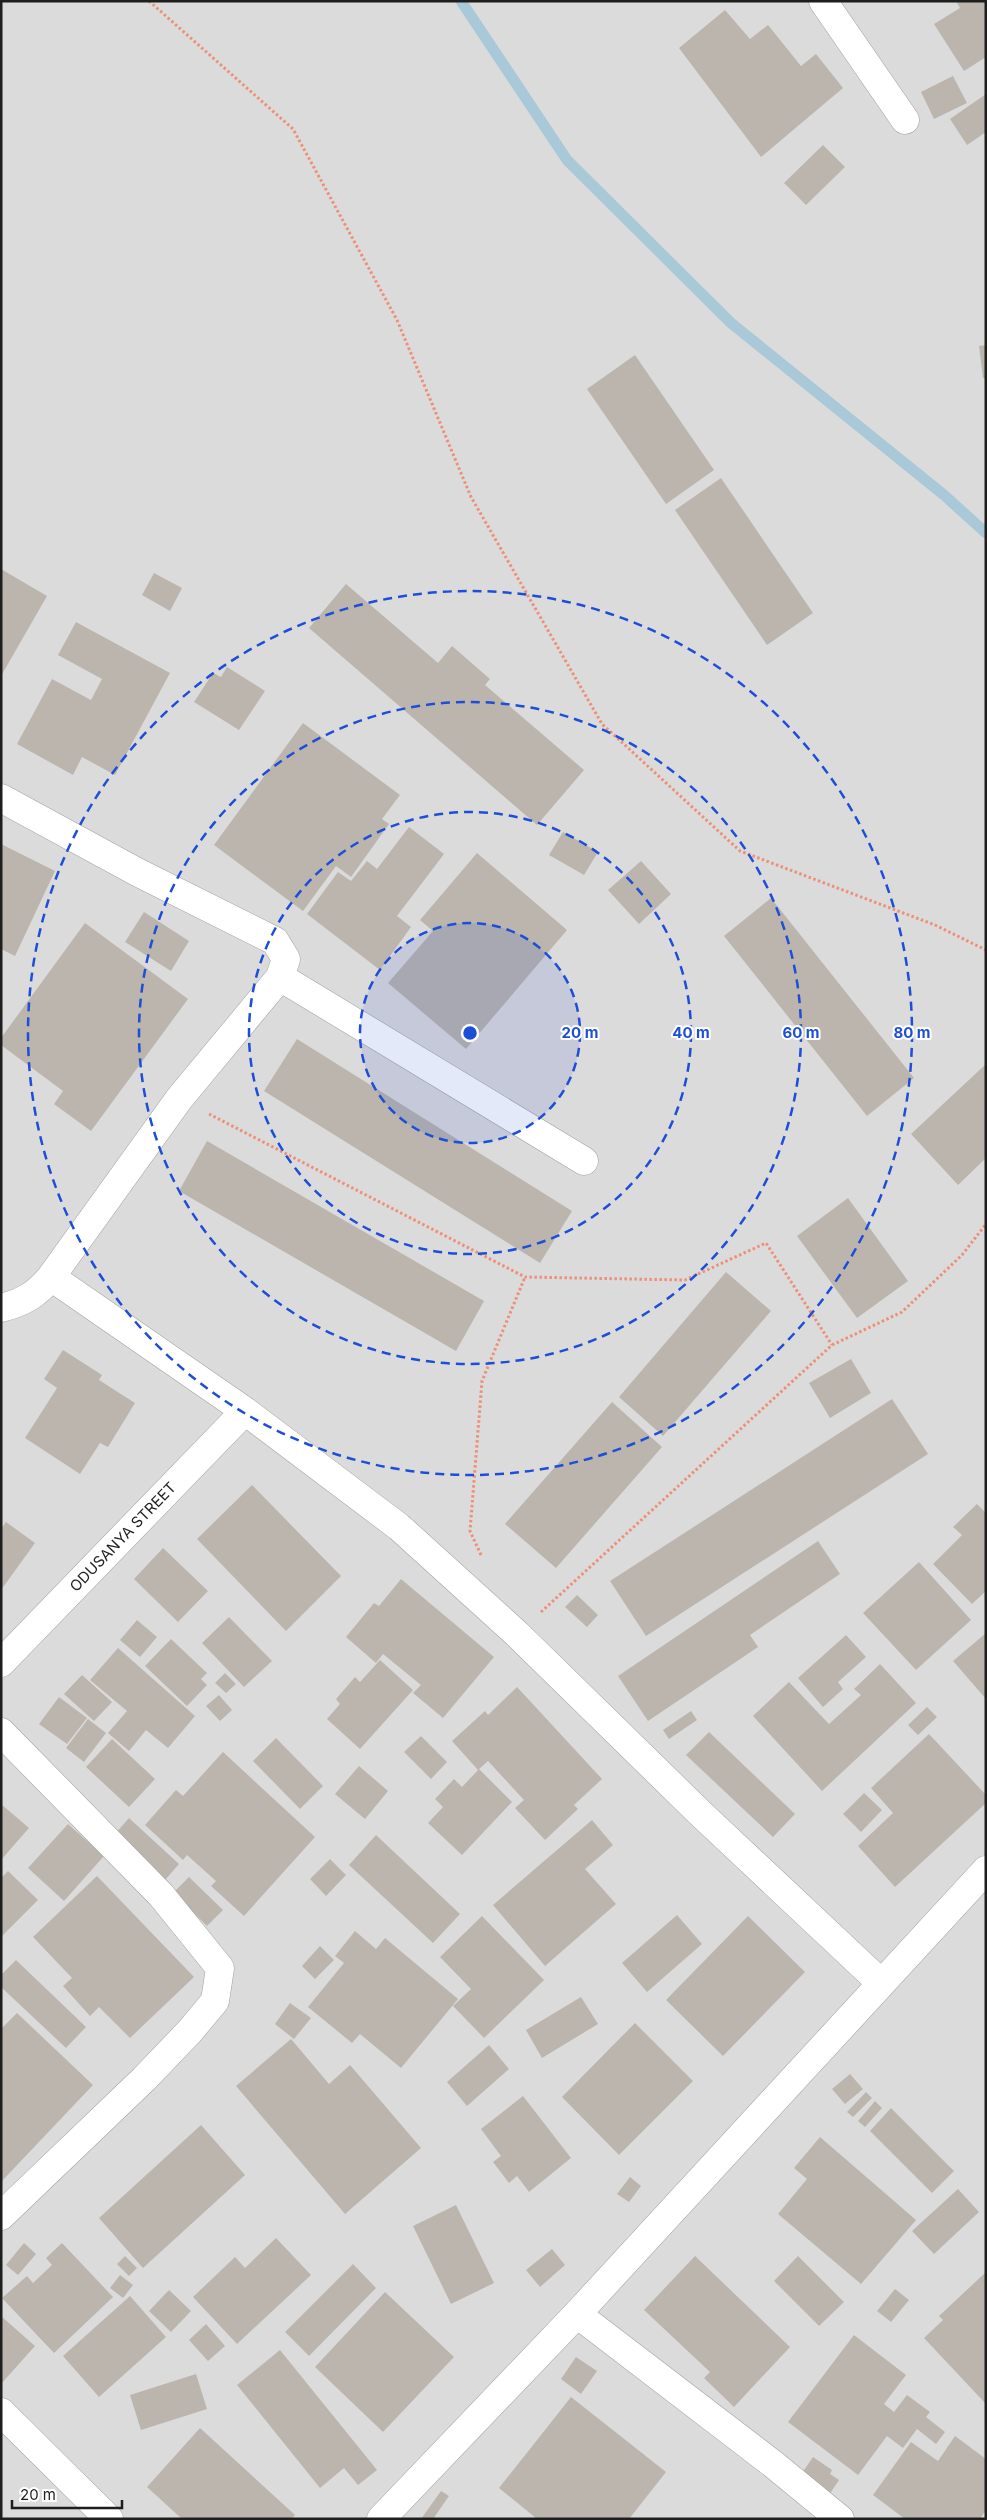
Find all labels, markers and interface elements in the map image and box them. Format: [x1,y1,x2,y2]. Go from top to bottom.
text: 20 m [562,1023,598,1042]
text: 40 m [672,1023,710,1042]
text: 60 m [782,1023,820,1042]
text: 80 m [893,1023,931,1042]
centre of rings [461,1024,479,1042]
street label: ODUSANYA STREET [65,1478,180,1595]
scale bar [12,2478,122,2510]
text: 20 m [20,2485,56,2504]

